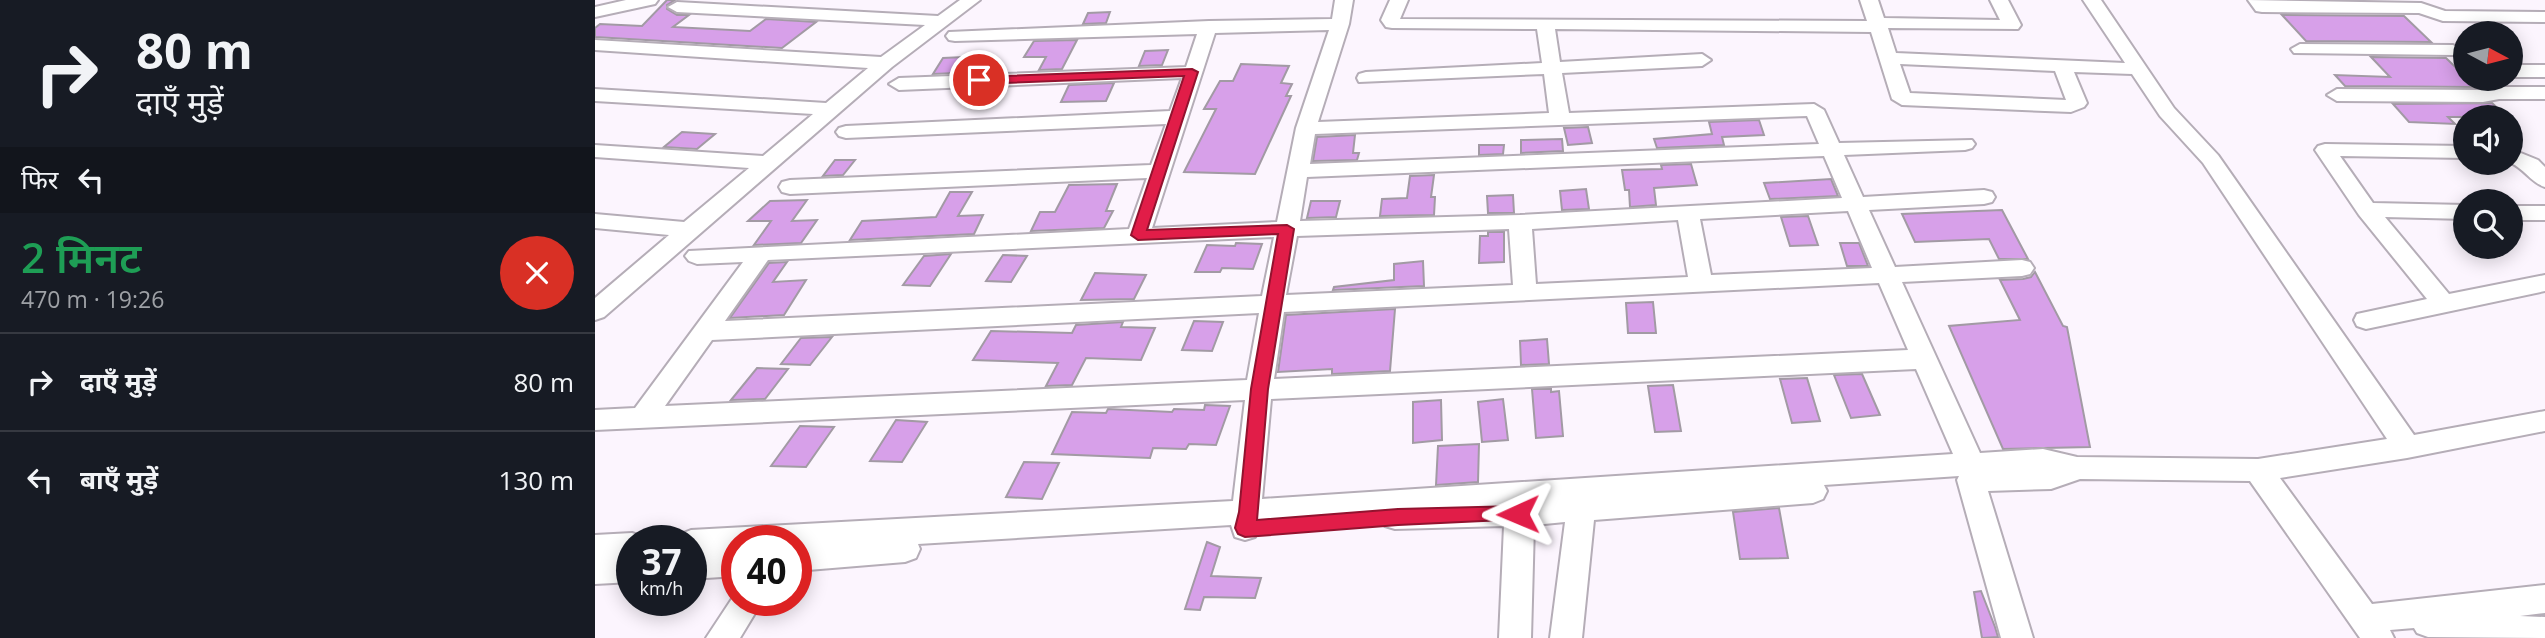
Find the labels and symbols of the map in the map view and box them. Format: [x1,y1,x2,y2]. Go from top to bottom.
north arrow [2453,21,2523,91]
pin [949,50,1009,110]
position arrow [1481,477,1555,551]
speed limit sign: 40 [721,525,812,616]

